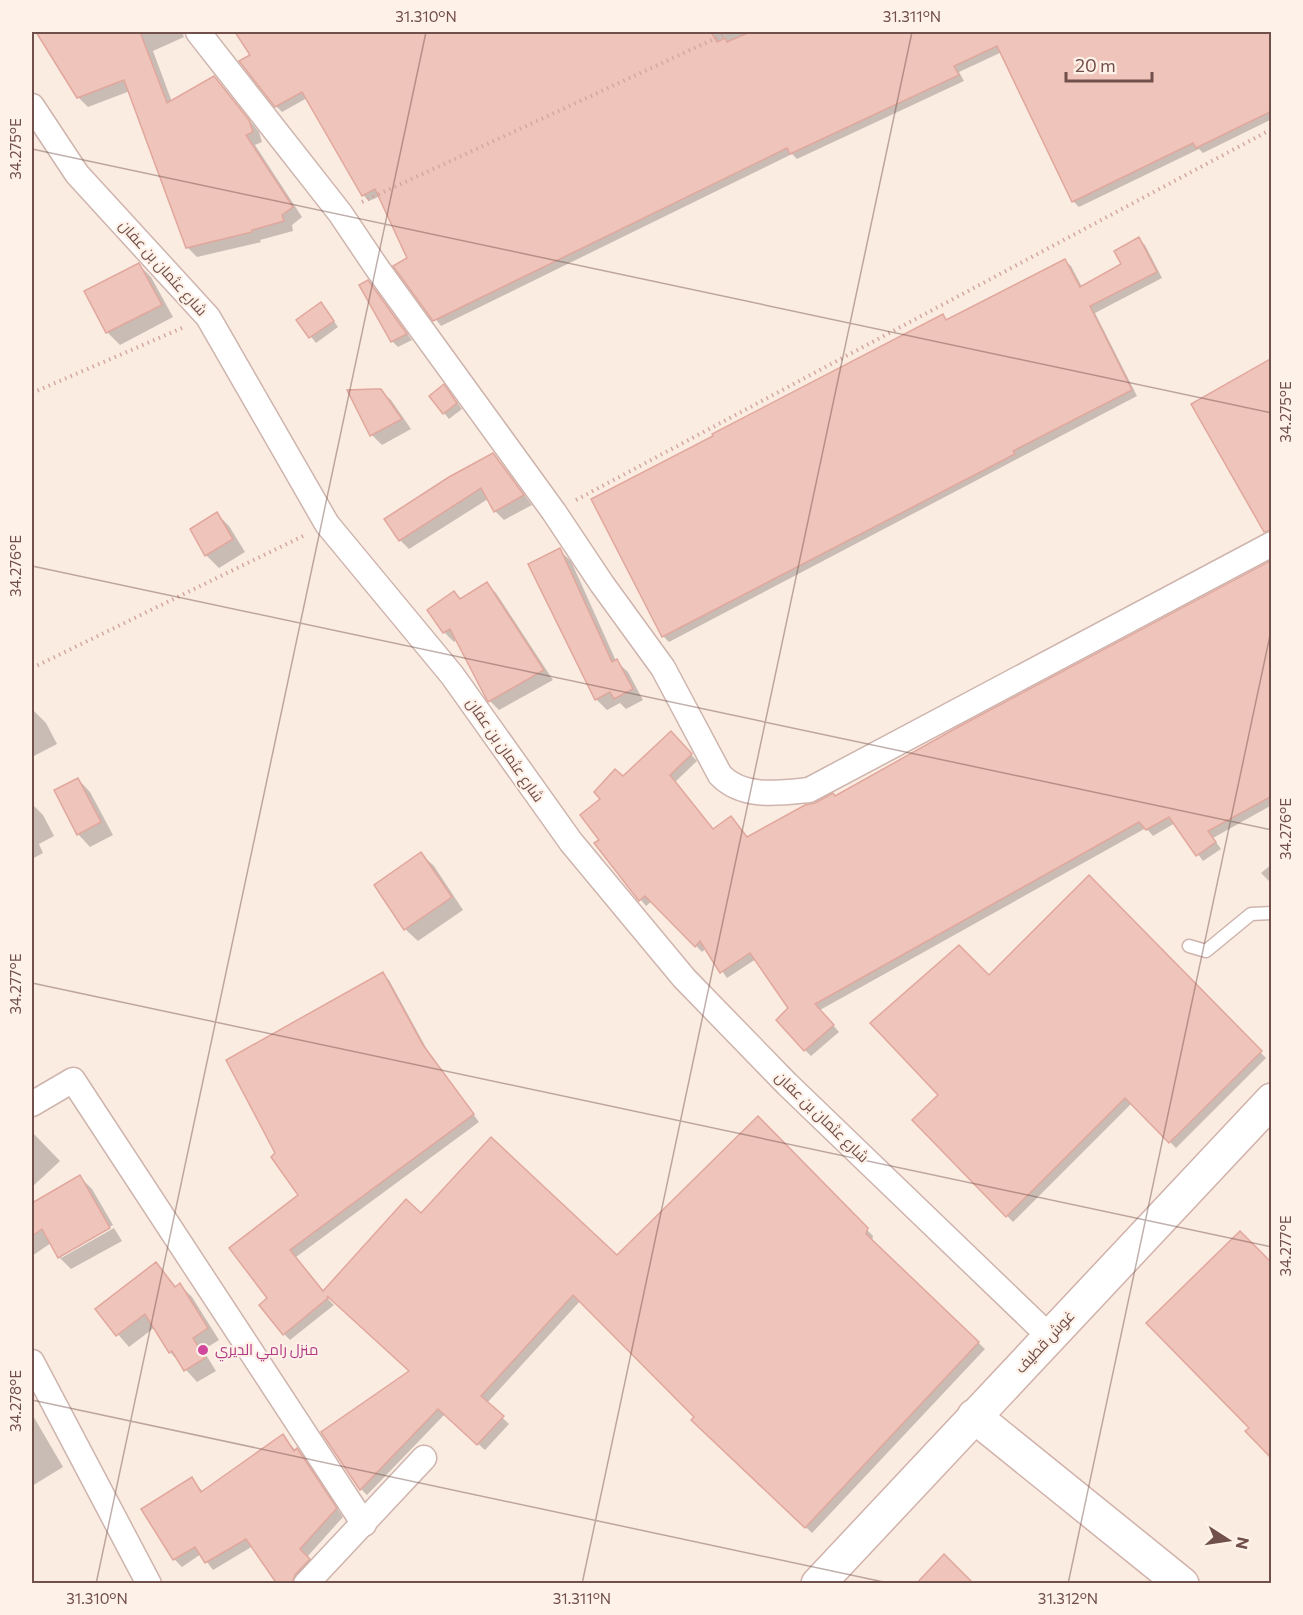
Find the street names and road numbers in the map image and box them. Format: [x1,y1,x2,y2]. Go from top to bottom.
street label: شارع عثمان بن عفان [114,216,212,321]
street label: شارع عثمان بن عفان [461,694,548,807]
street label: شارع عثمان بن عفان [770,1067,873,1168]
street label: غوش قطيف [1011,1306,1079,1378]

